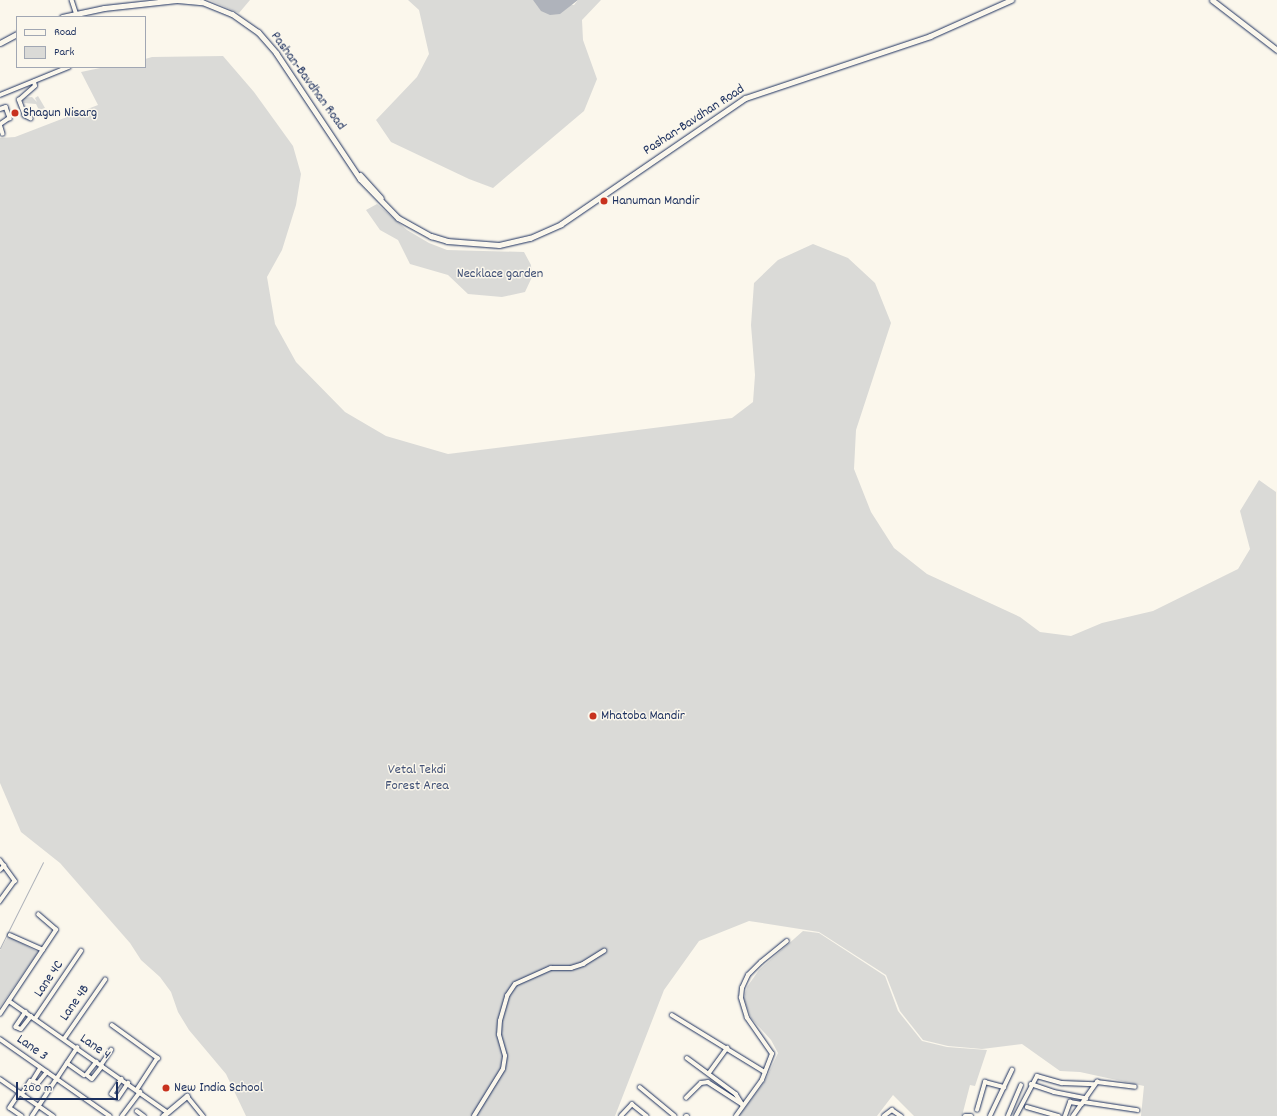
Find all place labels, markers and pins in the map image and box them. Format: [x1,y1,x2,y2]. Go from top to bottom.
place label: Shagun Nisarg [23,105,97,121]
marker: Shagun Nisarg [10,108,20,118]
place label: Hanuman Mandir [612,193,700,209]
marker: Hanuman Mandir [599,196,609,206]
place label: Mhatoba Mandir [601,708,685,724]
marker: Mhatoba Mandir [588,711,598,721]
place label: New India School [174,1080,263,1096]
marker: New India School [161,1083,171,1093]

